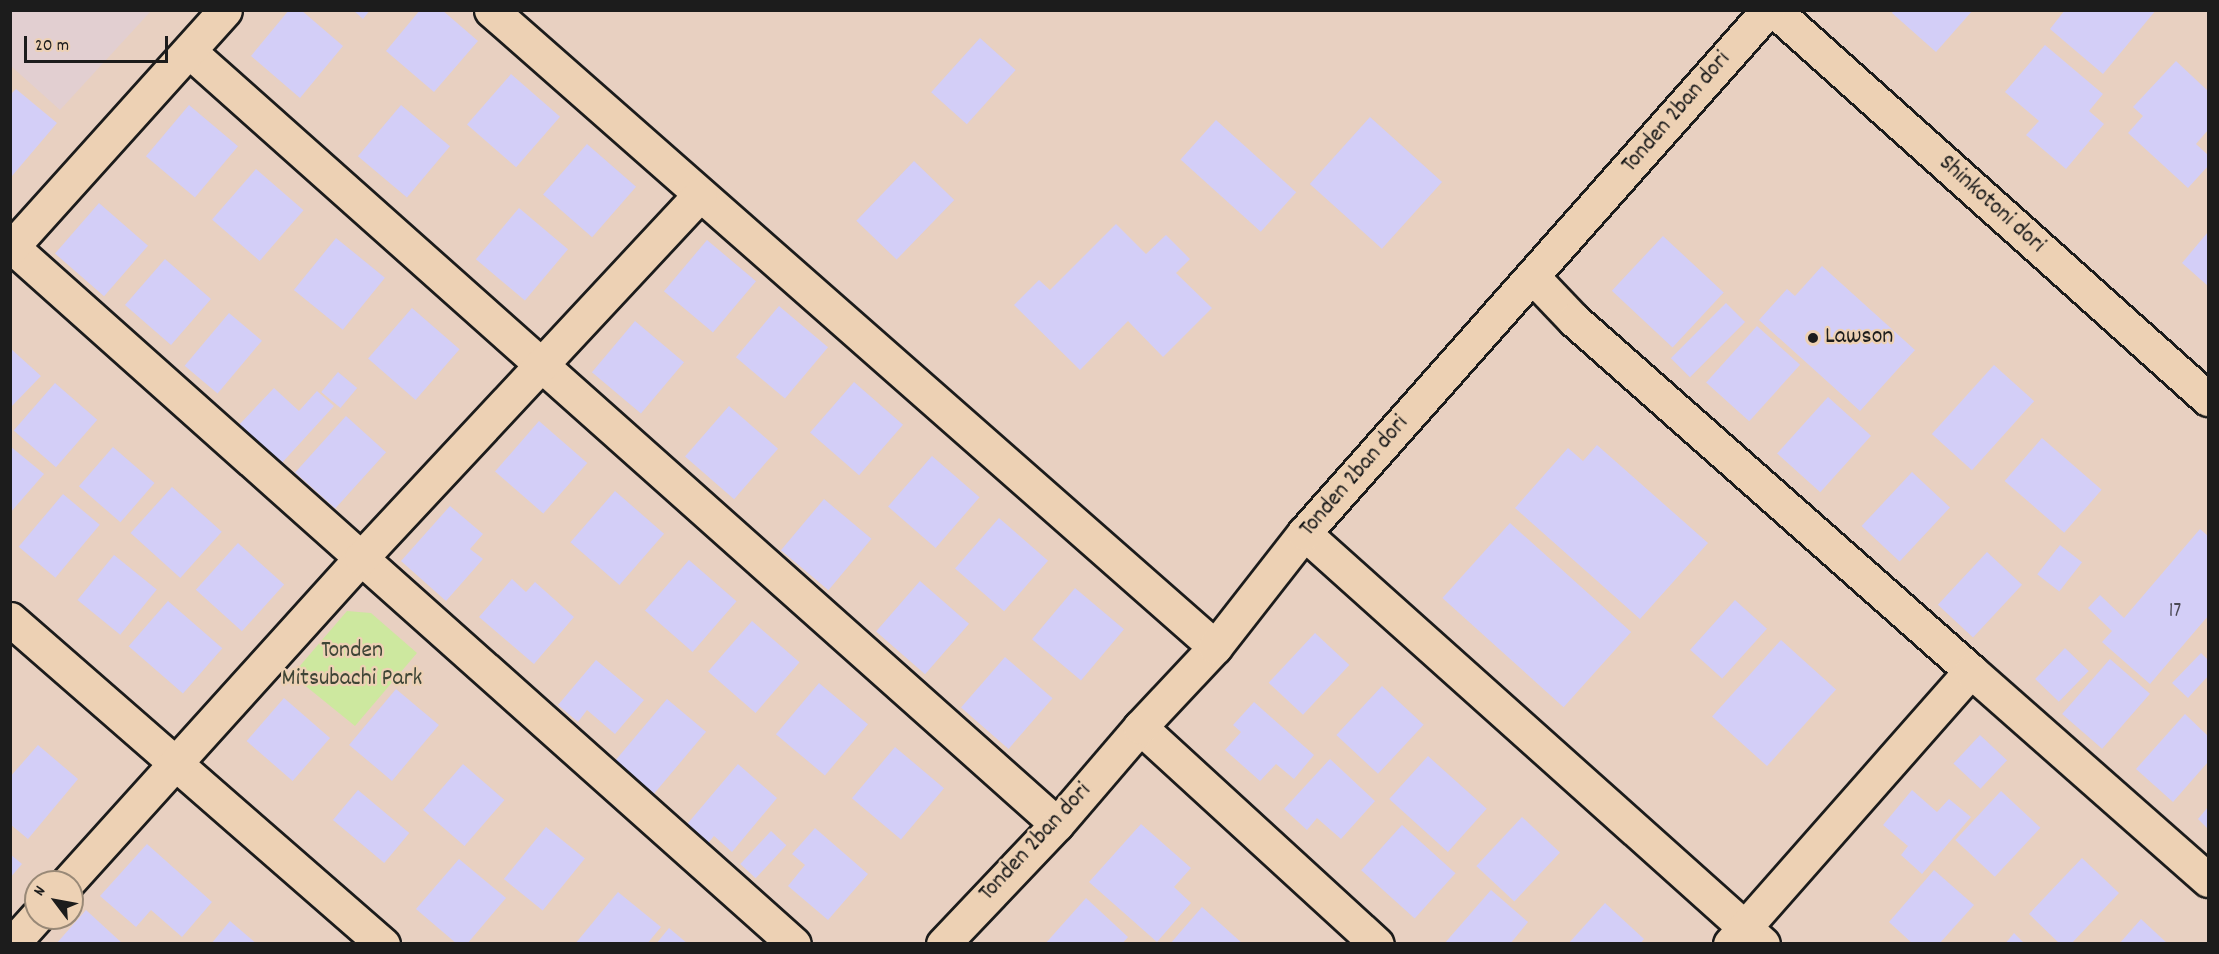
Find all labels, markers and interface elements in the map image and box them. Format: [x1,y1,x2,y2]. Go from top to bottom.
scale bar [27,24,171,62]
text: 20 m [35,34,69,59]
street label: Tonden 2ban dori [1616,46,1738,180]
street label: Shinkotoni dori [1932,150,2050,260]
place label: Lawson [1825,324,1893,352]
marker: Lawson [1806,331,1820,345]
street label: Tonden 2ban dori [1294,410,1416,544]
house number: 17 [2169,599,2181,625]
park label: Tonden Mitsubachi Park [282,638,422,694]
street label: Tonden 2ban dori [974,778,1098,908]
north arrow [24,870,84,930]
text: N [28,882,52,901]

